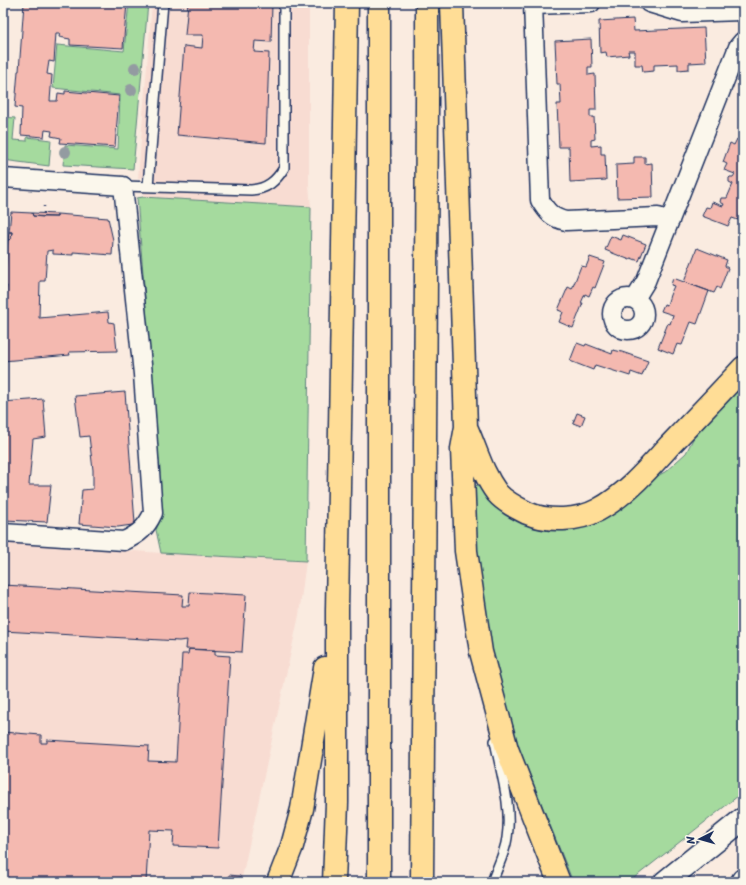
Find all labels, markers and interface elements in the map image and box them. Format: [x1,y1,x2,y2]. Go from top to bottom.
north arrow [680,819,720,859]
text: N [681,835,701,846]

